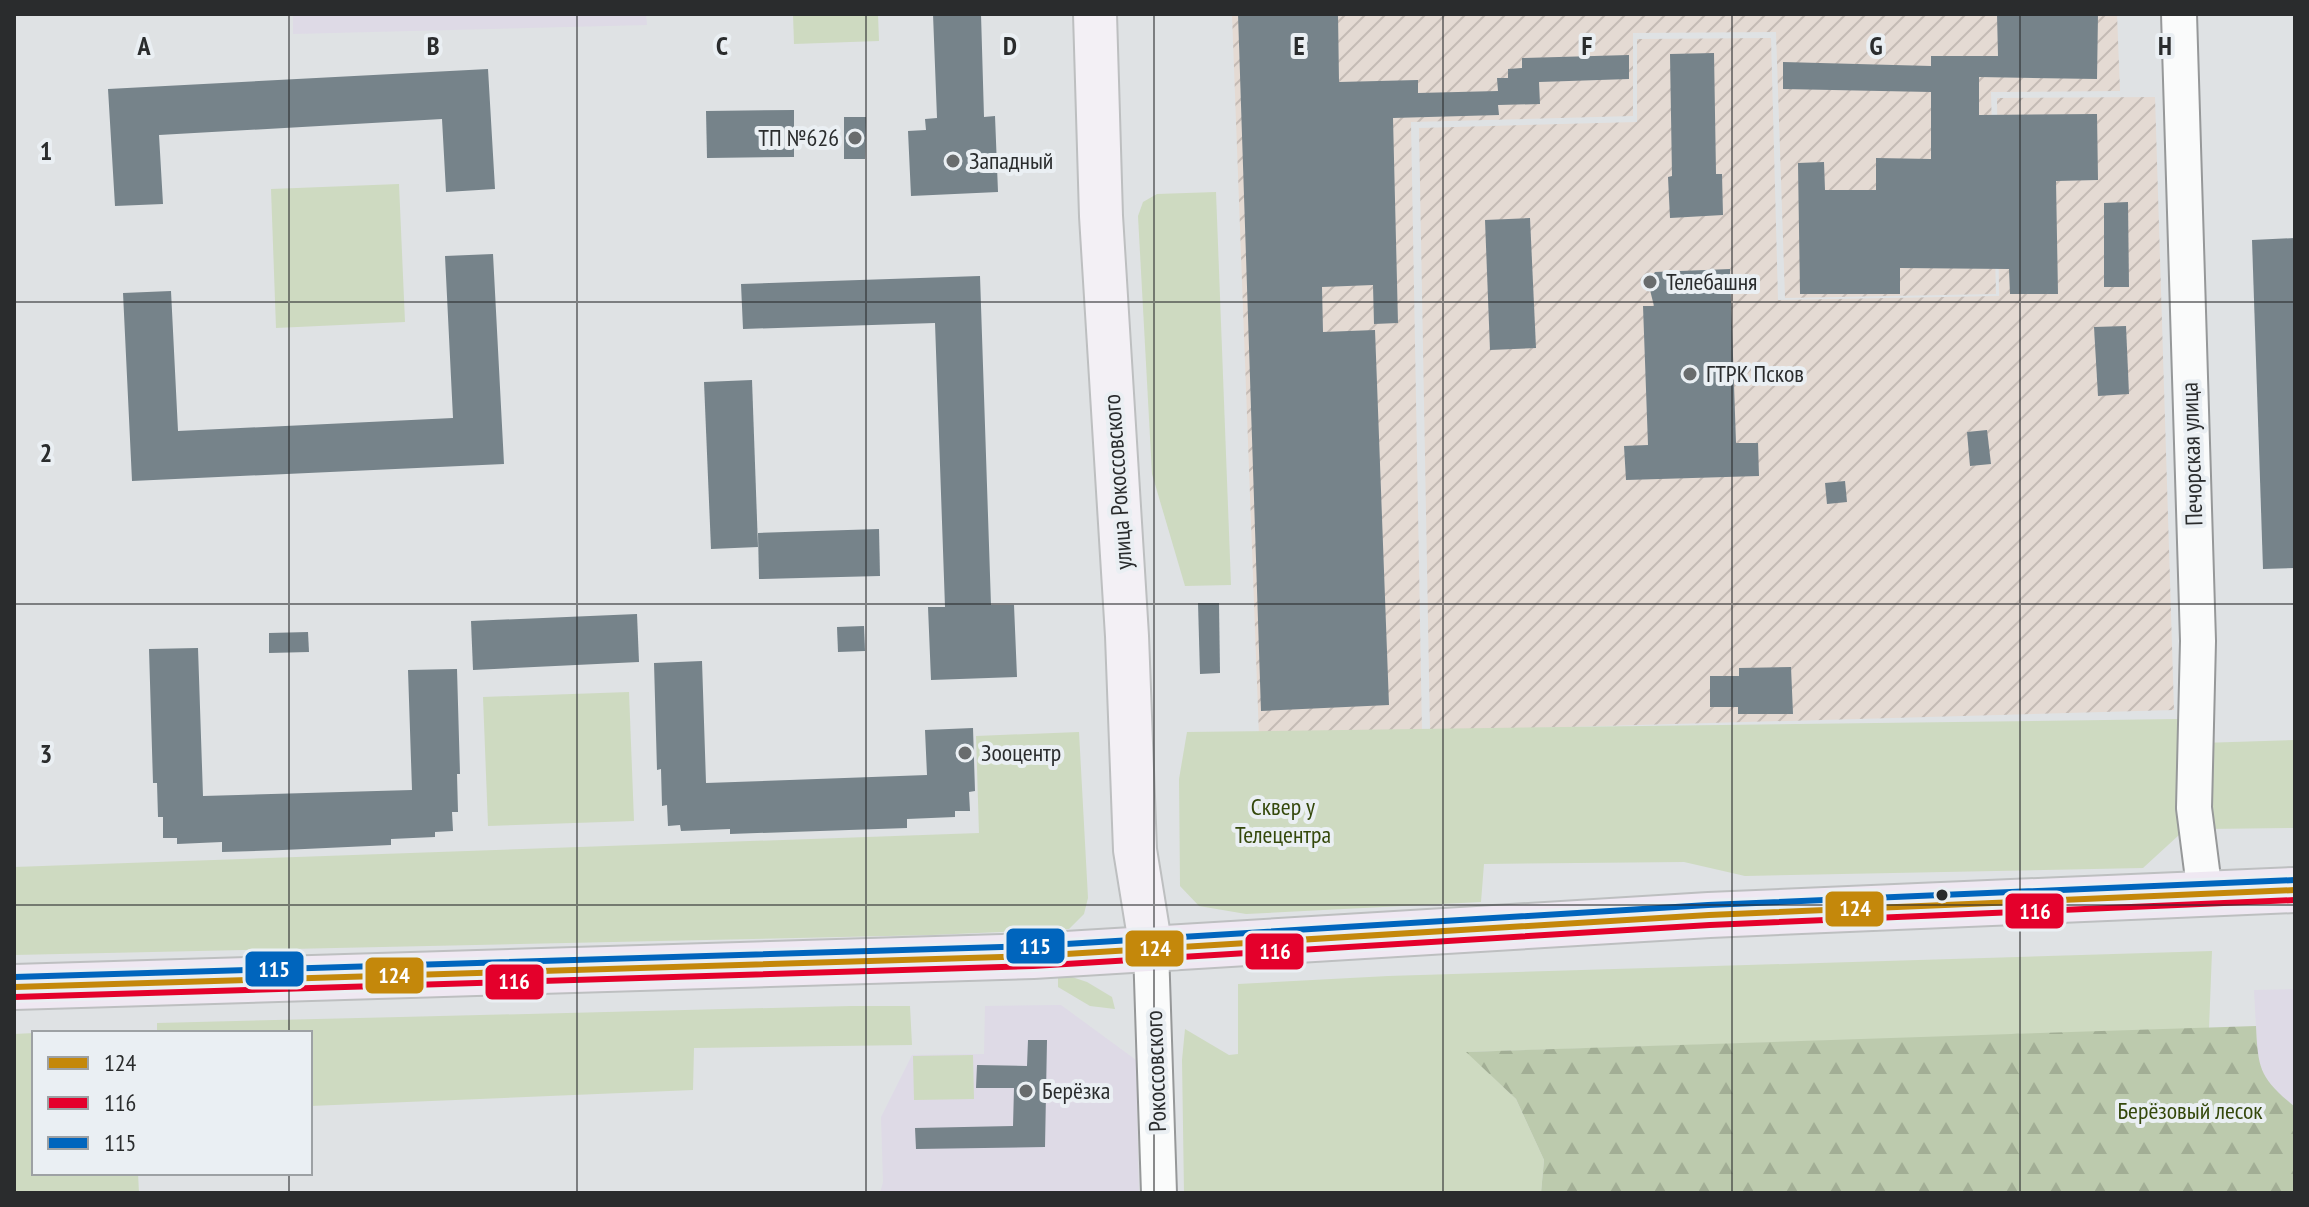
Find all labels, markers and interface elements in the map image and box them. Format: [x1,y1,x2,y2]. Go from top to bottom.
text: A [136,29,151,62]
text: B [427,29,440,62]
text: C [716,29,728,62]
text: D [1003,29,1017,62]
text: E [1293,29,1305,62]
text: F [1582,29,1593,62]
text: G [1869,29,1883,62]
text: H [2158,29,2172,62]
place label: ТП №626 [758,122,839,153]
marker: ТП №626 [846,129,864,147]
text: 1 [40,134,52,167]
place label: Западный [969,145,1053,176]
marker: Западный [944,152,962,170]
place label: Телебашня [1666,266,1757,297]
marker: Телебашня [1641,273,1659,291]
place label: ГТРК Псков [1706,358,1804,389]
marker: ГТРК Псков [1681,365,1699,383]
street label: Печорская улица [2174,382,2209,526]
street label: улица Рокоссовского [1096,393,1139,571]
text: 2 [40,436,52,469]
text: 3 [40,737,52,770]
place label: Зооцентр [981,737,1061,768]
marker: Зооцентр [956,744,974,762]
park label: Сквер у Телецентра [1235,791,1331,850]
unlabelled marker [1934,887,1950,903]
line badge: 124 [1824,890,1885,928]
line badge: 116 [2004,892,2065,930]
text: 124 [1839,894,1871,922]
text: 116 [2019,897,2051,925]
line badge: 115 [1005,927,1066,965]
line badge: 124 [1124,929,1185,968]
text: 115 [1019,932,1051,960]
line badge: 116 [1244,932,1305,971]
text: 124 [1139,934,1171,962]
text: 116 [1259,937,1291,965]
line badge: 115 [244,950,305,988]
text: 115 [258,955,290,983]
line badge: 124 [364,956,425,995]
text: 124 [378,961,410,989]
line badge: 116 [484,963,545,1001]
text: 116 [498,967,530,995]
street label: Рокоссовского [1138,1010,1173,1132]
legend [32,1031,312,1175]
text: 124 [104,1047,137,1078]
place label: Берёзка [1042,1075,1110,1106]
marker: Берёзка [1017,1082,1035,1100]
text: 116 [104,1087,136,1118]
park label: Берёзовый лесок [2117,1095,2263,1126]
text: 115 [104,1127,136,1158]

